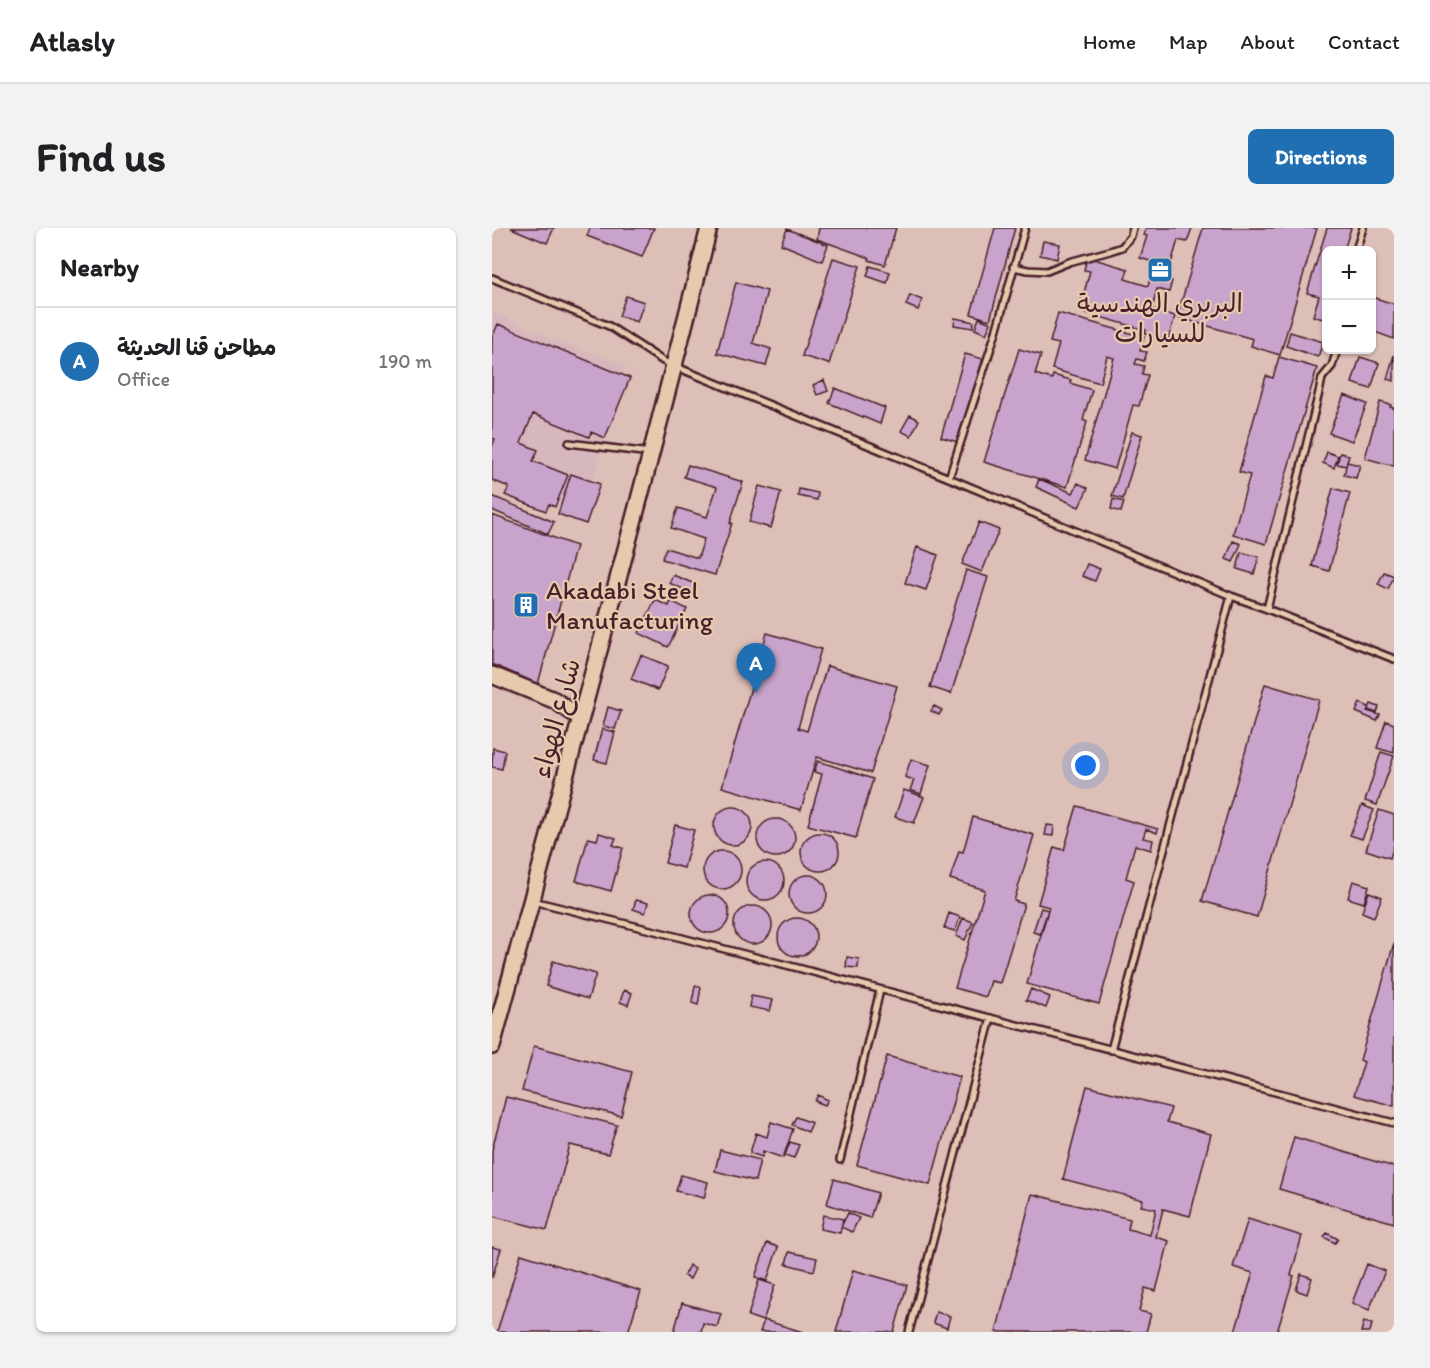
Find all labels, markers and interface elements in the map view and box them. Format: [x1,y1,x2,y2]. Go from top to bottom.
text: Atlasly [30,24,115,58]
text: Home [1083,29,1136,54]
text: Map [1169,29,1208,54]
text: About [1241,29,1295,54]
text: Contact [1328,29,1400,54]
button: Directions [1248,129,1394,184]
text: Find us [36,131,166,182]
map controls [1322,246,1376,354]
button: + [1322,246,1376,300]
text: Nearby [60,251,139,283]
office icon: البربري الهندسية للسيارات [1145,255,1175,285]
place label: البربري الهندسية للسيارات [1077,287,1243,349]
button: − [1322,300,1376,354]
text: مطاحن قنا الحديثة [117,334,276,361]
text: A [73,349,86,373]
text: 190 m [379,349,432,373]
text: Office [117,367,170,391]
place label: Akadabi Steel Manufacturing [546,574,714,636]
building icon: Akadabi Steel Manufacturing [511,590,541,620]
pin: A [736,644,776,693]
street label: شارع الهواء [525,655,589,782]
your location [1071,751,1100,780]

